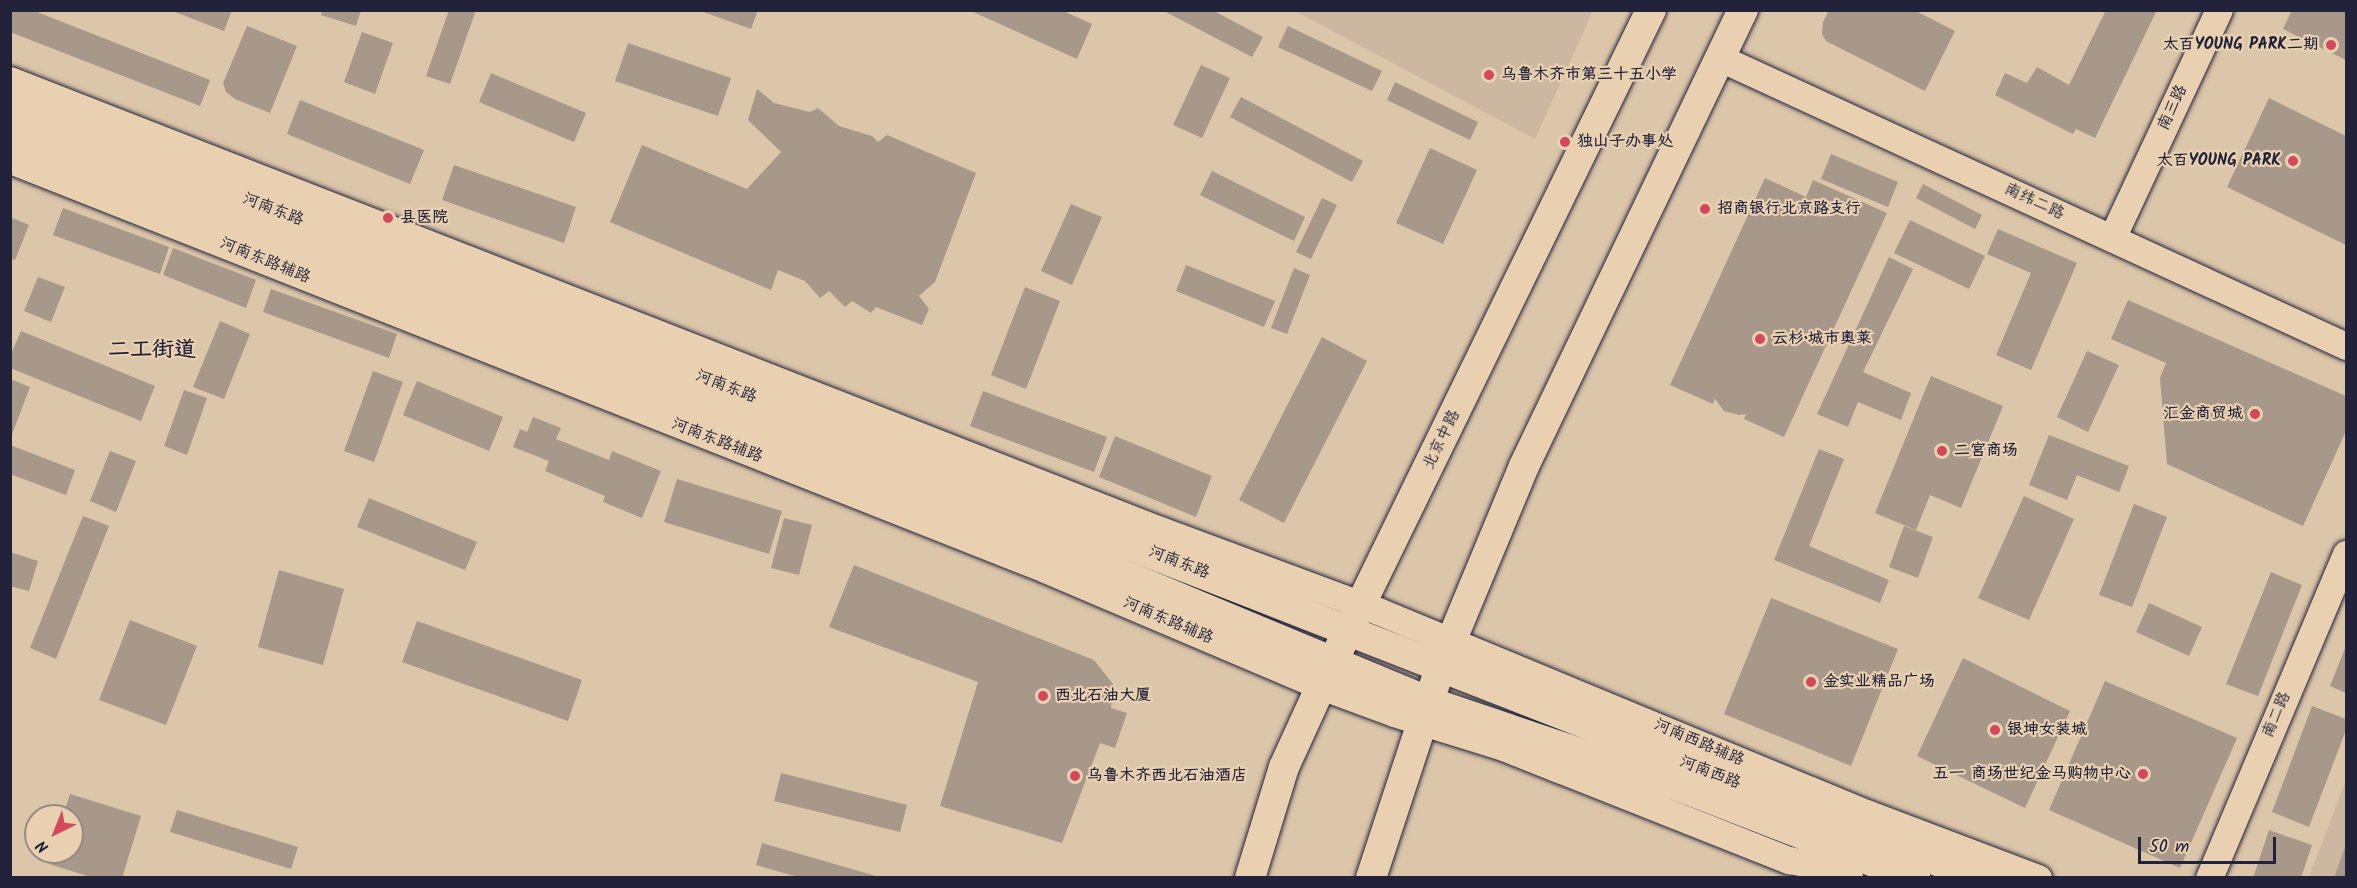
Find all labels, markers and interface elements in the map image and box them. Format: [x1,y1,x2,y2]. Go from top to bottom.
place label: 太百YOUNG PARK二期 [2163,35,2319,55]
marker: 太百YOUNG PARK二期 [2324,38,2338,52]
place label: 乌鲁木齐市第三十五小学 [1501,65,1677,85]
marker: 乌鲁木齐市第三十五小学 [1482,68,1496,82]
street label: 南三路 [2154,82,2192,134]
place label: 独山子办事处 [1577,132,1673,152]
marker: 独山子办事处 [1558,135,1572,149]
place label: 太百YOUNG PARK [2157,151,2281,171]
marker: 太百YOUNG PARK [2286,154,2300,168]
street label: 南纬二路 [2001,180,2067,224]
street label: 河南东路 [240,190,306,230]
place label: 招商银行北京路支行 [1717,199,1861,219]
marker: 招商银行北京路支行 [1698,202,1712,216]
place label: 县医院 [400,208,448,228]
marker: 县医院 [381,211,395,225]
street label: 河南东路辅路 [217,234,313,288]
place label: 云杉·城市奥莱 [1772,329,1872,349]
marker: 云杉·城市奥莱 [1753,332,1767,346]
district label: 二工街道 [108,338,196,364]
street label: 河南东路 [693,367,759,407]
place label: 汇金商贸城 [2163,404,2243,424]
street label: 北京中路 [1419,407,1465,473]
marker: 汇金商贸城 [2248,407,2262,421]
street label: 河南东路辅路 [669,415,765,467]
place label: 二宫商场 [1954,441,2018,461]
marker: 二宫商场 [1935,444,1949,458]
street label: 河南东路 [1146,543,1212,583]
street label: 河南东路辅路 [1120,593,1216,649]
place label: 金实业精品广场 [1823,672,1935,692]
marker: 金实业精品广场 [1804,675,1818,689]
place label: 西北石油大厦 [1055,686,1151,706]
marker: 西北石油大厦 [1036,689,1050,703]
street label: 南二路 [2259,689,2295,741]
street label: 河南西路辅路 [1651,715,1747,771]
place label: 银坤女装城 [2007,720,2087,740]
marker: 银坤女装城 [1988,723,2002,737]
street label: 河南西路 [1677,753,1743,793]
place label: 五一 商场世纪金马购物中心 [1933,764,2131,784]
place label: 乌鲁木齐西北石油酒店 [1087,766,1247,786]
marker: 五一 商场世纪金马购物中心 [2136,767,2150,781]
marker: 乌鲁木齐西北石油酒店 [1068,769,1082,783]
north arrow [24,804,84,864]
scale bar [2141,825,2279,863]
text: N [31,833,55,859]
text: 50 m [2149,833,2189,862]

